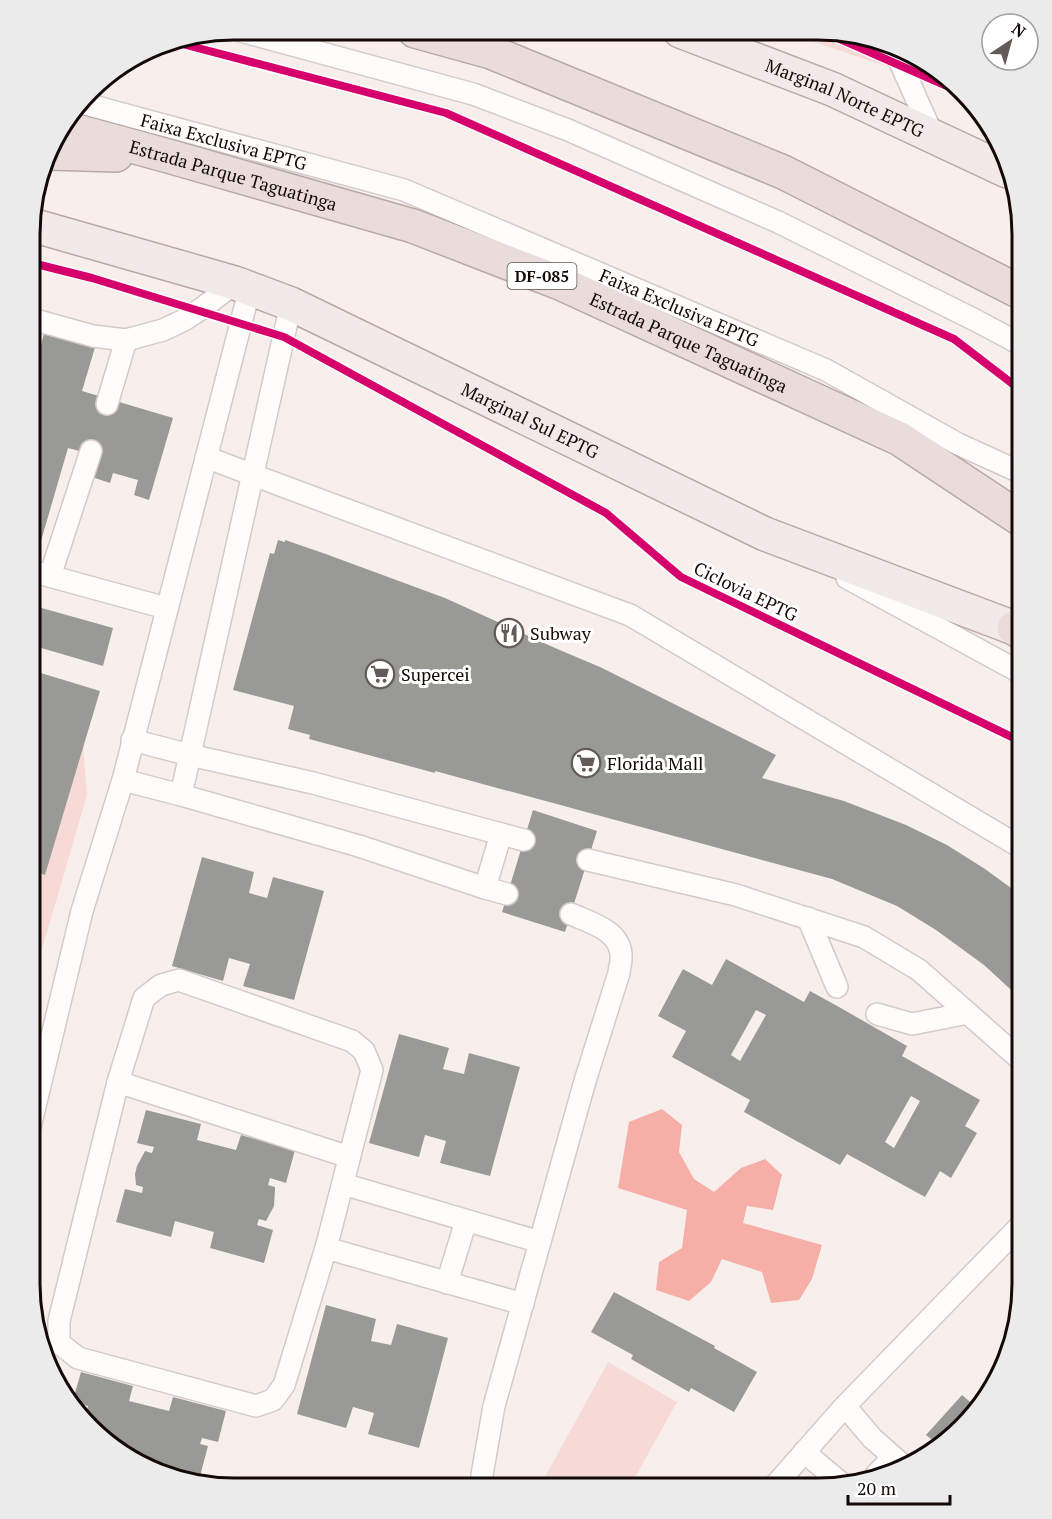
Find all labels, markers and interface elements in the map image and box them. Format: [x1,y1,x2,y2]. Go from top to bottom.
north arrow [980,12,1040,72]
text: N [1007,17,1030,42]
street label: Marginal Norte EPTG [762,53,929,143]
street label: Faixa Exclusiva EPTG [138,107,310,175]
street label: Estrada Parque Taguatinga [127,134,340,216]
road number: DF-085 [508,263,576,289]
street label: Faixa Exclusiva EPTG [596,263,763,352]
street label: Estrada Parque Taguatinga [586,286,791,398]
street label: Marginal Sul EPTG [458,377,604,464]
street label: Ciclovia EPTG [690,555,802,627]
restaurant icon: Subway [493,617,525,649]
place label: Subway [530,621,592,645]
supermarket icon: Supercei [364,658,396,690]
place label: Supercei [401,662,470,686]
supermarket icon: Florida Mall [570,747,602,779]
place label: Florida Mall [607,751,703,775]
scale bar [848,1468,950,1506]
text: 20 m [857,1476,897,1500]

